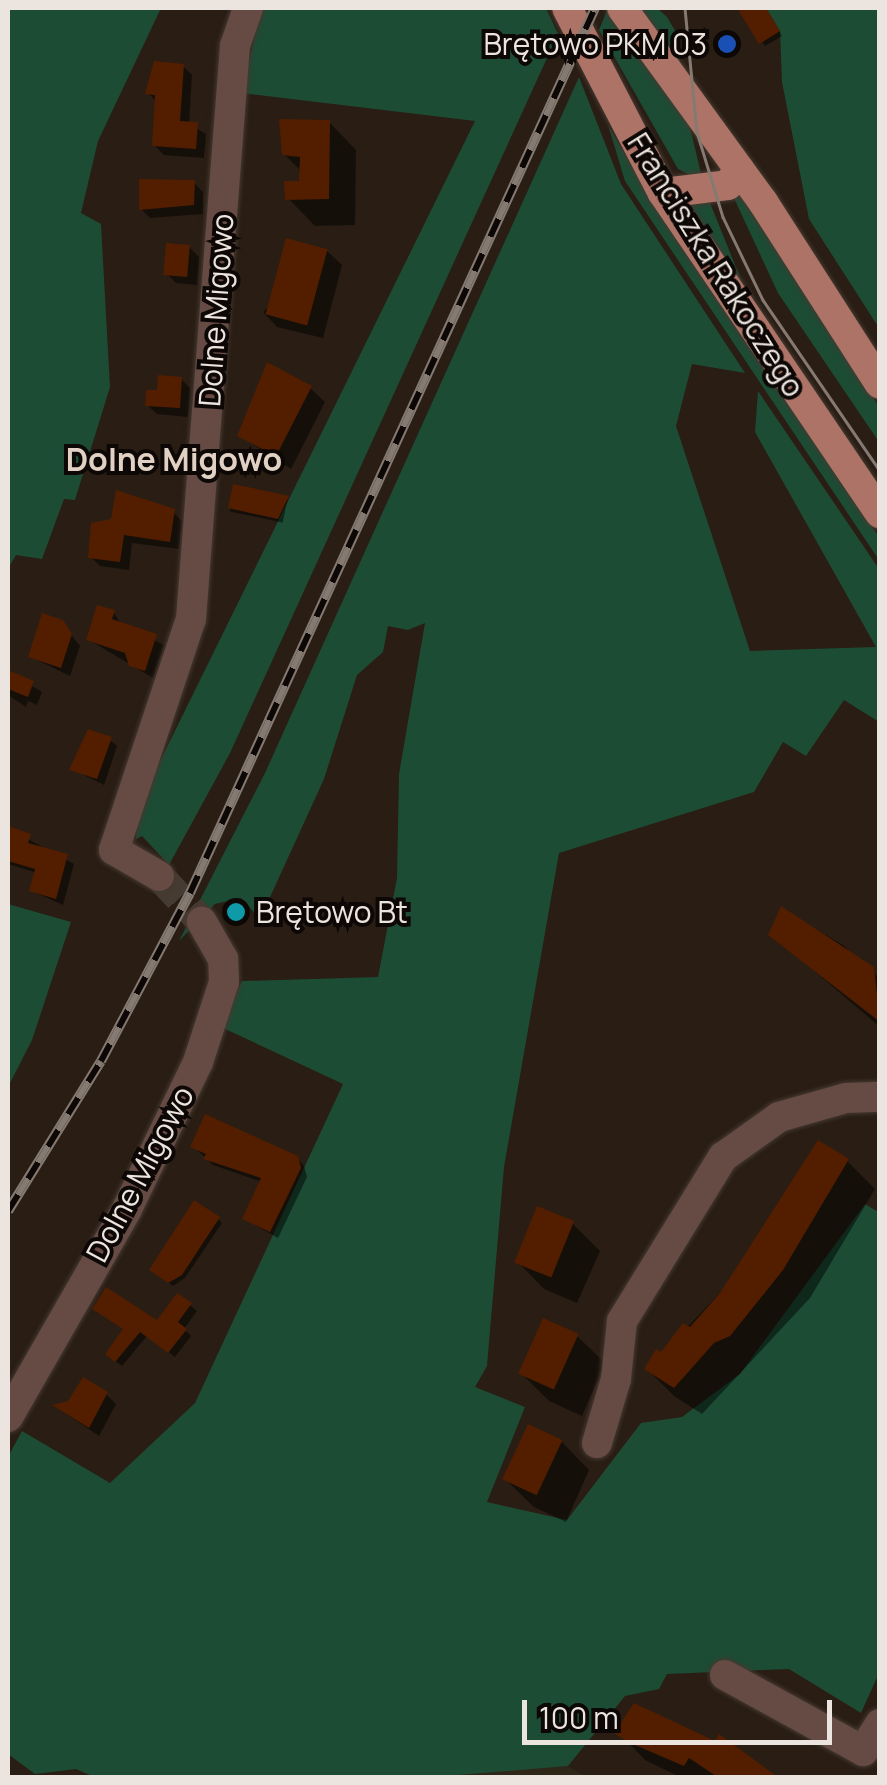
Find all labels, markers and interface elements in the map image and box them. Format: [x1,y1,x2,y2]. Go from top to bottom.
place label: Brętowo PKM 03 [484,26,707,62]
marker: Brętowo PKM 03 [716,33,738,55]
street label: Franciszka Rakoczego [620,126,812,404]
street label: Dolne Migowo [191,212,241,408]
district label: Dolne Migowo [66,440,282,478]
place label: Brętowo Bt [256,894,408,930]
marker: Brętowo Bt [225,901,247,923]
street label: Dolne Migowo [79,1080,201,1268]
scale bar [527,1680,837,1742]
text: 100 m [539,1697,619,1738]

